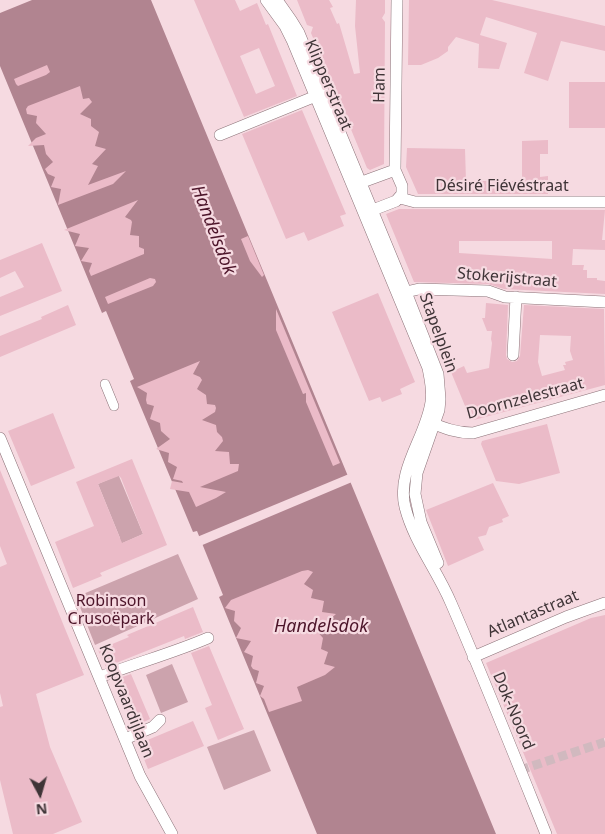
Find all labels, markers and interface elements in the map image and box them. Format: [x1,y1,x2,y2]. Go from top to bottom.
street label: Klipperstraat [300,37,356,133]
street label: Ham [370,67,390,103]
street label: Désiré Fiévéstraat [435,176,569,196]
water label: Handelsdok [186,182,240,278]
street label: Stokerijstraat [456,264,558,292]
street label: Stapelplein [415,290,461,376]
street label: Doornzelestraat [464,374,586,424]
street label: Atlantastraat [485,586,581,642]
park label: Robinson Crusoëpark [68,591,154,629]
water label: Handelsdok [274,616,368,638]
street label: Koopvaardijlaan [94,641,158,761]
street label: Dok-Noord [488,669,538,753]
north arrow [15,769,65,819]
text: N [35,799,48,819]

